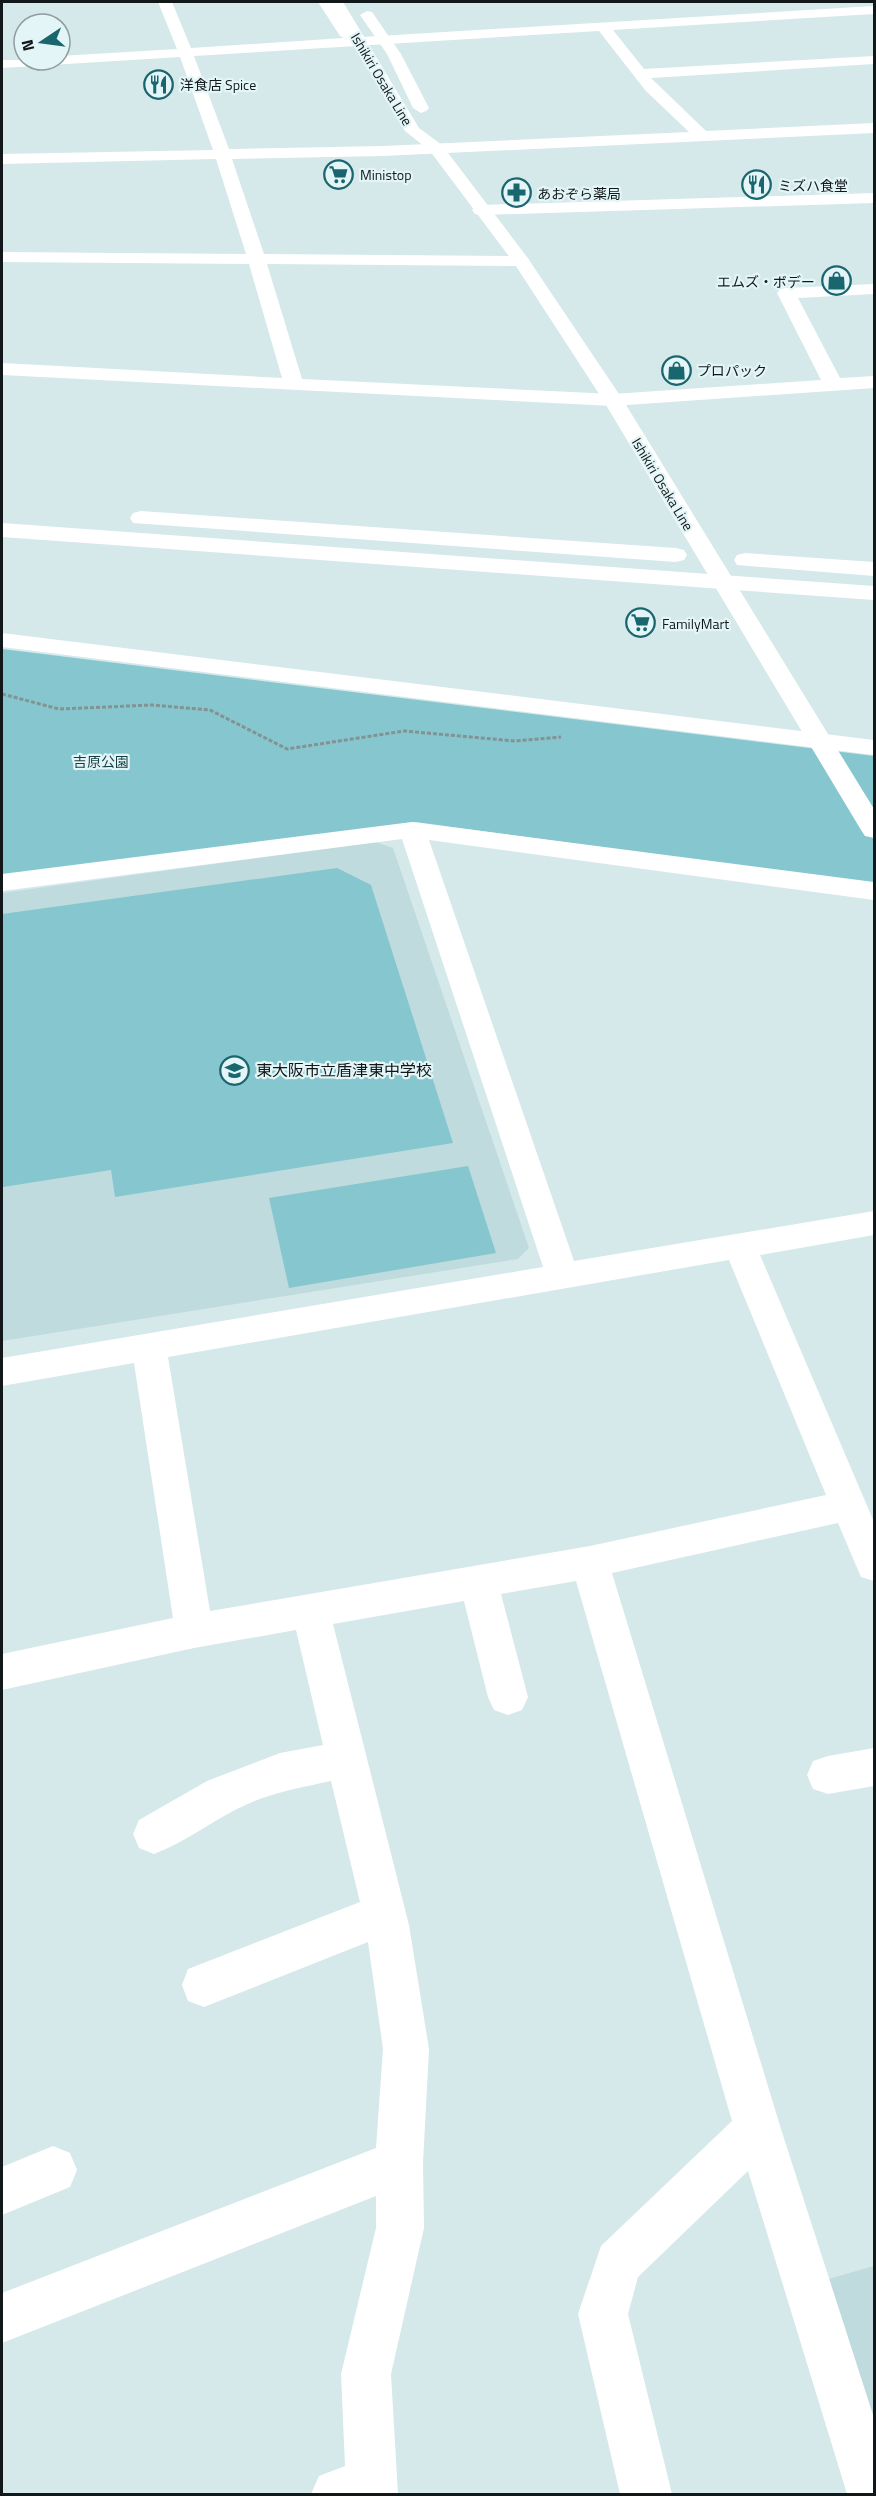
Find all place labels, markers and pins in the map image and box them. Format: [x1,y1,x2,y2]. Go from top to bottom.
restaurant icon: 洋食店 Spice [143,68,175,100]
place label: 洋食店 Spice [180,74,256,95]
supermarket icon: Ministop [323,158,355,190]
place label: Ministop [360,164,412,185]
restaurant icon: ミズハ食堂 [741,169,773,201]
place label: ミズハ食堂 [778,175,848,196]
pharmacy icon: あおぞら薬局 [500,177,532,209]
place label: あおぞら薬局 [537,183,621,204]
shop icon: エムズ・ボデー [820,265,852,297]
place label: エムズ・ボデー [717,271,815,292]
shop icon: プロパック [660,354,692,386]
place label: プロパック [697,360,767,381]
supermarket icon: FamilyMart [625,607,657,639]
place label: FamilyMart [662,613,729,634]
school or university icon: 東大阪市立盾津東中学校 [219,1054,251,1086]
place label: 東大阪市立盾津東中学校 [256,1058,432,1082]

